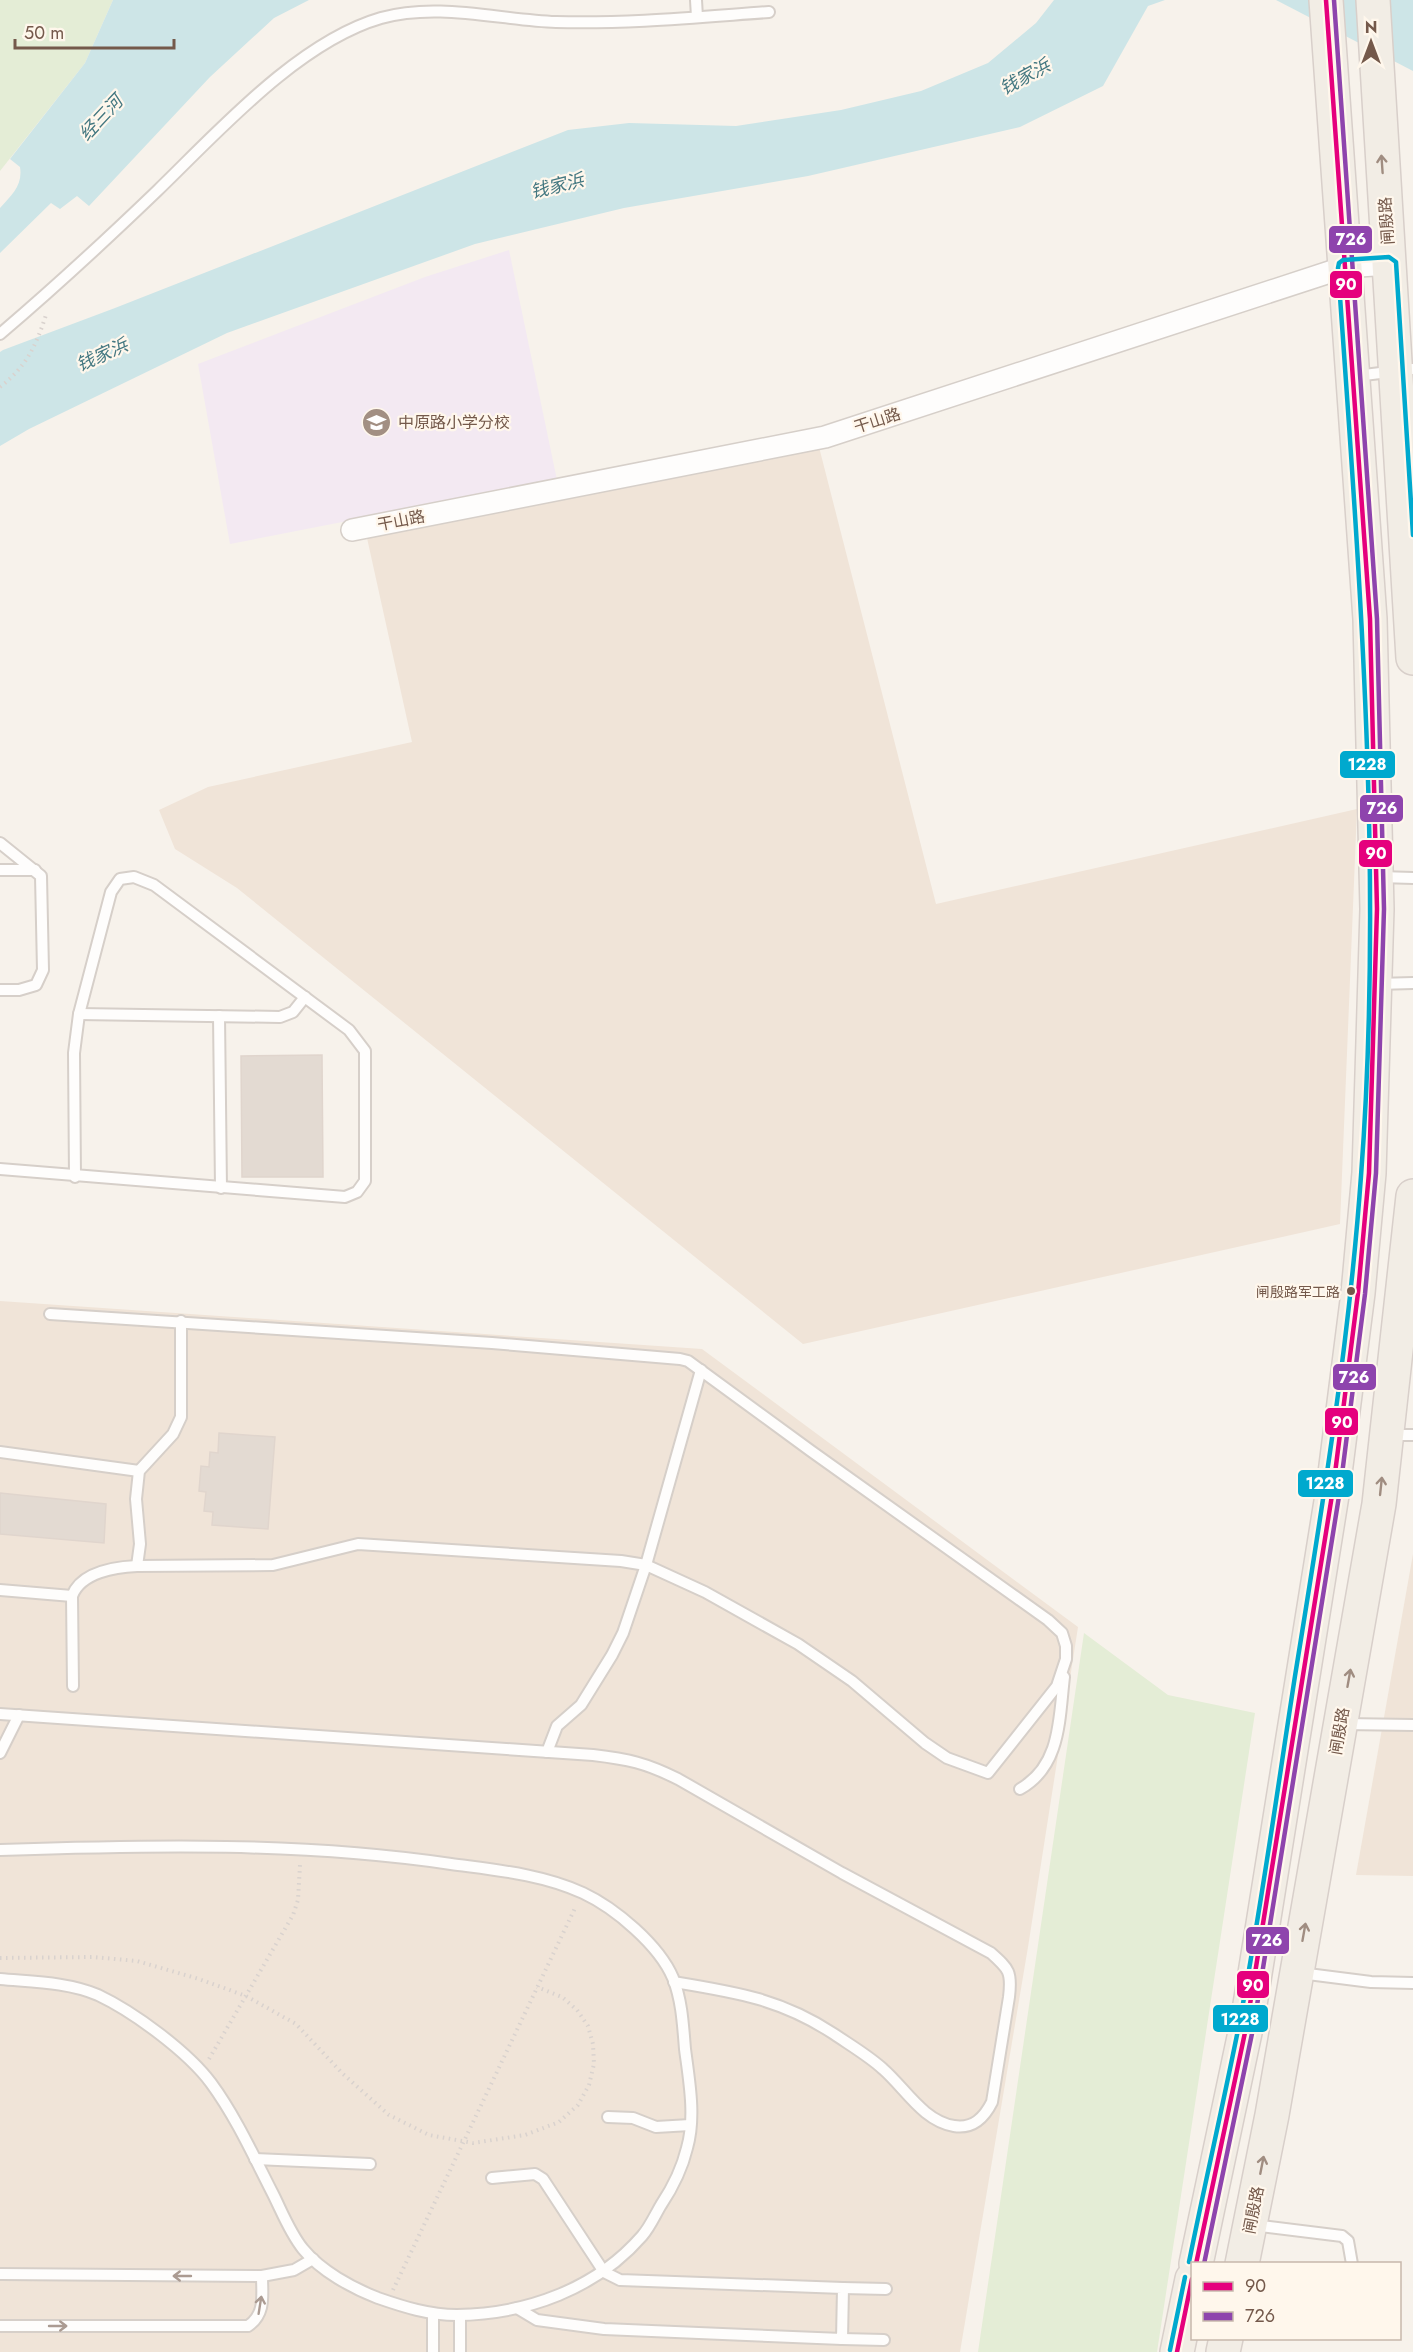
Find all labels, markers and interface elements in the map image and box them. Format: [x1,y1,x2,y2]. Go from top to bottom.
scale bar [15,12,174,50]
north arrow [1341,12,1401,72]
text: N [1365,16,1377,39]
text: 50 m [24,20,64,46]
water label: 钱家浜 [995,52,1057,101]
water label: 经三河 [73,87,131,147]
one-way arrow [1377,155,1388,174]
water label: 钱家浜 [528,166,588,205]
street label: 闸殷路 [1373,196,1400,246]
line badge: 726 [1328,225,1373,254]
text: 726 [1336,228,1366,251]
line badge: 90 [1329,270,1363,299]
text: 90 [1335,273,1357,296]
water label: 钱家浜 [72,331,134,378]
street label: 干山路 [851,402,904,439]
school or university icon: 中原路小学分校 [361,406,393,438]
place label: 中原路小学分校 [398,411,510,434]
street label: 干山路 [375,505,427,536]
line badge: 1228 [1339,750,1396,779]
text: 1228 [1347,753,1387,776]
line badge: 726 [1359,794,1404,823]
text: 726 [1367,797,1397,820]
line badge: 90 [1358,839,1393,868]
text: 90 [1365,842,1387,865]
place label: 闸殷路军工路 [1256,1282,1340,1302]
marker: 闸殷路军工路 [1345,1285,1357,1297]
line badge: 726 [1332,1363,1377,1391]
text: 726 [1339,1366,1369,1389]
line badge: 90 [1324,1407,1359,1436]
text: 90 [1331,1411,1353,1434]
line badge: 1228 [1297,1469,1354,1498]
text: 1228 [1305,1472,1345,1495]
one-way arrow [1376,1476,1387,1496]
one-way arrow [1344,1668,1355,1688]
street label: 闸殷路 [1324,1705,1355,1757]
one-way arrow [1299,1922,1310,1942]
line badge: 726 [1245,1926,1290,1955]
text: 726 [1252,1929,1282,1952]
line badge: 90 [1236,1970,1270,1999]
text: 90 [1242,1974,1264,1997]
line badge: 1228 [1212,2004,1269,2033]
text: 1228 [1220,2008,1260,2031]
one-way arrow [1257,2156,1268,2175]
street label: 闸殷路 [1238,2184,1269,2236]
legend [1191,2262,1401,2340]
one-way arrow [173,2270,193,2282]
text: 90 [1245,2273,1266,2299]
one-way arrow [255,2295,266,2315]
text: 726 [1245,2303,1275,2329]
one-way arrow [48,2320,68,2332]

